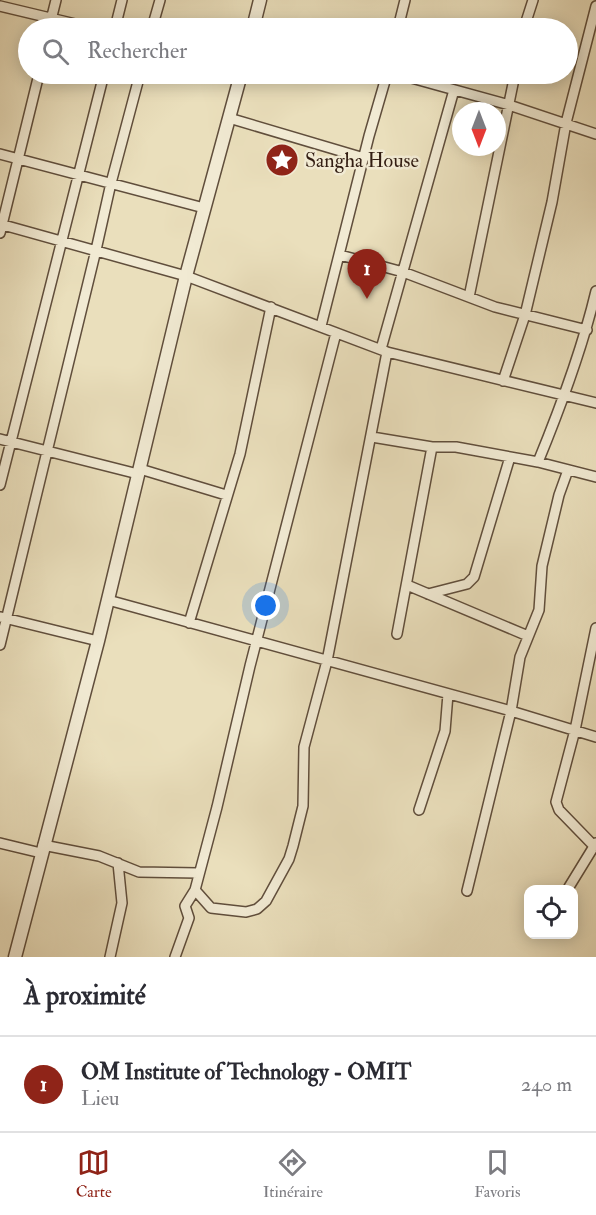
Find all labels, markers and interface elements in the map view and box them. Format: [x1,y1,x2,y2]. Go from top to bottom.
search box [18,18,578,84]
icon: search [39,35,72,68]
text: Rechercher [87,37,187,65]
north arrow [452,102,506,156]
place icon: Sangha House [264,142,300,178]
place label: Sangha House [305,148,419,173]
pin: 1 [348,250,386,299]
your location [251,591,280,620]
map controls [524,885,578,939]
button: locate [524,885,578,939]
text: À proximité [24,980,146,1012]
text: OM Institute of Technology - OMIT [81,1058,411,1086]
text: 1 [40,1072,47,1097]
text: 240 m [521,1072,572,1097]
text: Lieu [81,1086,119,1111]
tab: Carte [76,1146,112,1202]
tab: Itinéraire [263,1146,323,1202]
tab: Favoris [474,1146,520,1202]

